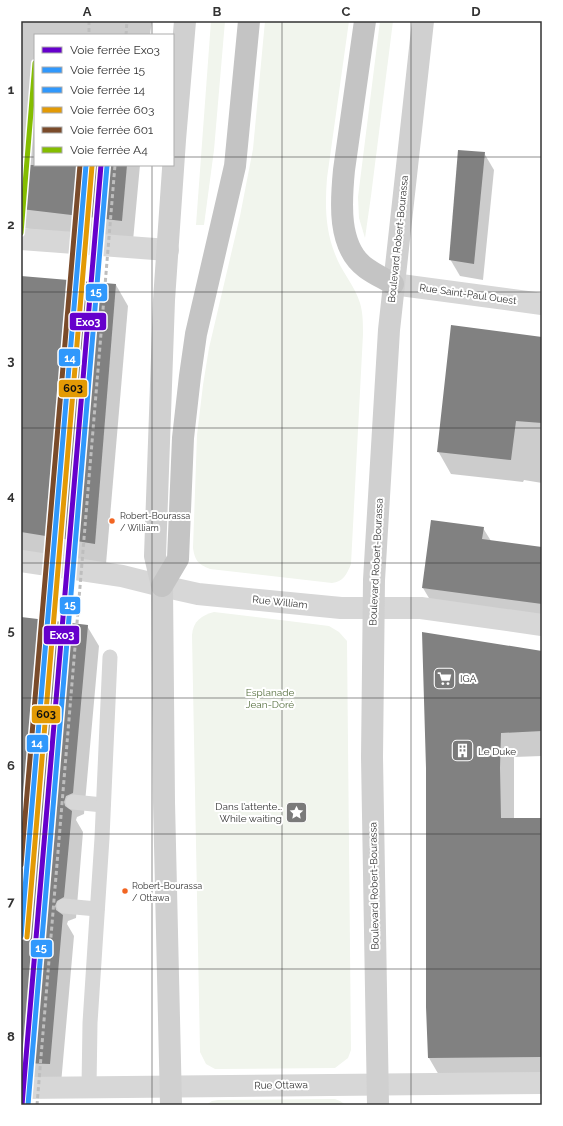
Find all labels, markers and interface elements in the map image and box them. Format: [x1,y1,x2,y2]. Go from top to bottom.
text: A [83,4,92,19]
text: B [213,4,222,19]
text: C [342,4,351,19]
text: D [471,4,481,19]
legend [34,34,174,166]
text: Voie ferrée Exo3 [70,43,160,57]
text: Voie ferrée 15 [70,63,146,77]
text: 1 [8,82,15,97]
text: Voie ferrée 14 [70,83,146,97]
text: Voie ferrée 603 [70,103,154,117]
text: Voie ferrée 601 [70,123,153,137]
text: Voie ferrée A4 [70,143,148,157]
street label: Boulevard Robert-Bourassa [386,175,410,303]
text: 2 [7,217,15,232]
street label: Rue Saint-Paul Ouest [419,282,518,306]
line badge: 15 [85,283,108,302]
text: 15 [90,286,102,299]
line badge: Exo3 [69,312,107,331]
text: Exo3 [76,316,101,329]
line badge: 14 [58,348,81,367]
text: 14 [64,352,76,365]
text: 3 [7,353,15,368]
line badge: 603 [58,379,88,398]
text: 603 [63,382,83,395]
text: 4 [7,488,15,503]
street label: Boulevard Robert-Bourassa [367,498,385,626]
place label: Robert-Bourassa / William [120,511,190,533]
marker: Robert-Bourassa / William [107,516,117,526]
street label: Rue William [252,594,308,610]
line badge: 15 [59,596,81,615]
text: 15 [64,599,76,612]
text: 5 [7,623,15,638]
line badge: Exo3 [43,625,80,645]
text: Exo3 [50,629,75,642]
supermarket icon: IGA [432,665,458,691]
place label: IGA [460,673,477,684]
park label: Esplanade Jean-Doré [246,687,294,710]
line badge: 603 [31,705,61,724]
text: 603 [36,708,56,721]
line badge: 14 [26,734,49,753]
text: 14 [31,737,43,750]
building icon: Le Duke [450,738,476,764]
place label: Le Duke [478,746,516,757]
text: 6 [7,758,15,773]
place icon: Dans l’attente… While waiting [284,799,310,825]
place label: Dans l’attente… While waiting [215,801,282,824]
street label: Boulevard Robert-Bourassa [367,822,381,950]
place label: Robert-Bourassa / Ottawa [132,881,202,903]
marker: Robert-Bourassa / Ottawa [120,886,130,896]
text: 7 [7,894,15,909]
line badge: 15 [30,939,53,958]
text: 15 [35,942,47,955]
text: 8 [7,1029,15,1044]
street label: Rue Ottawa [254,1079,308,1091]

